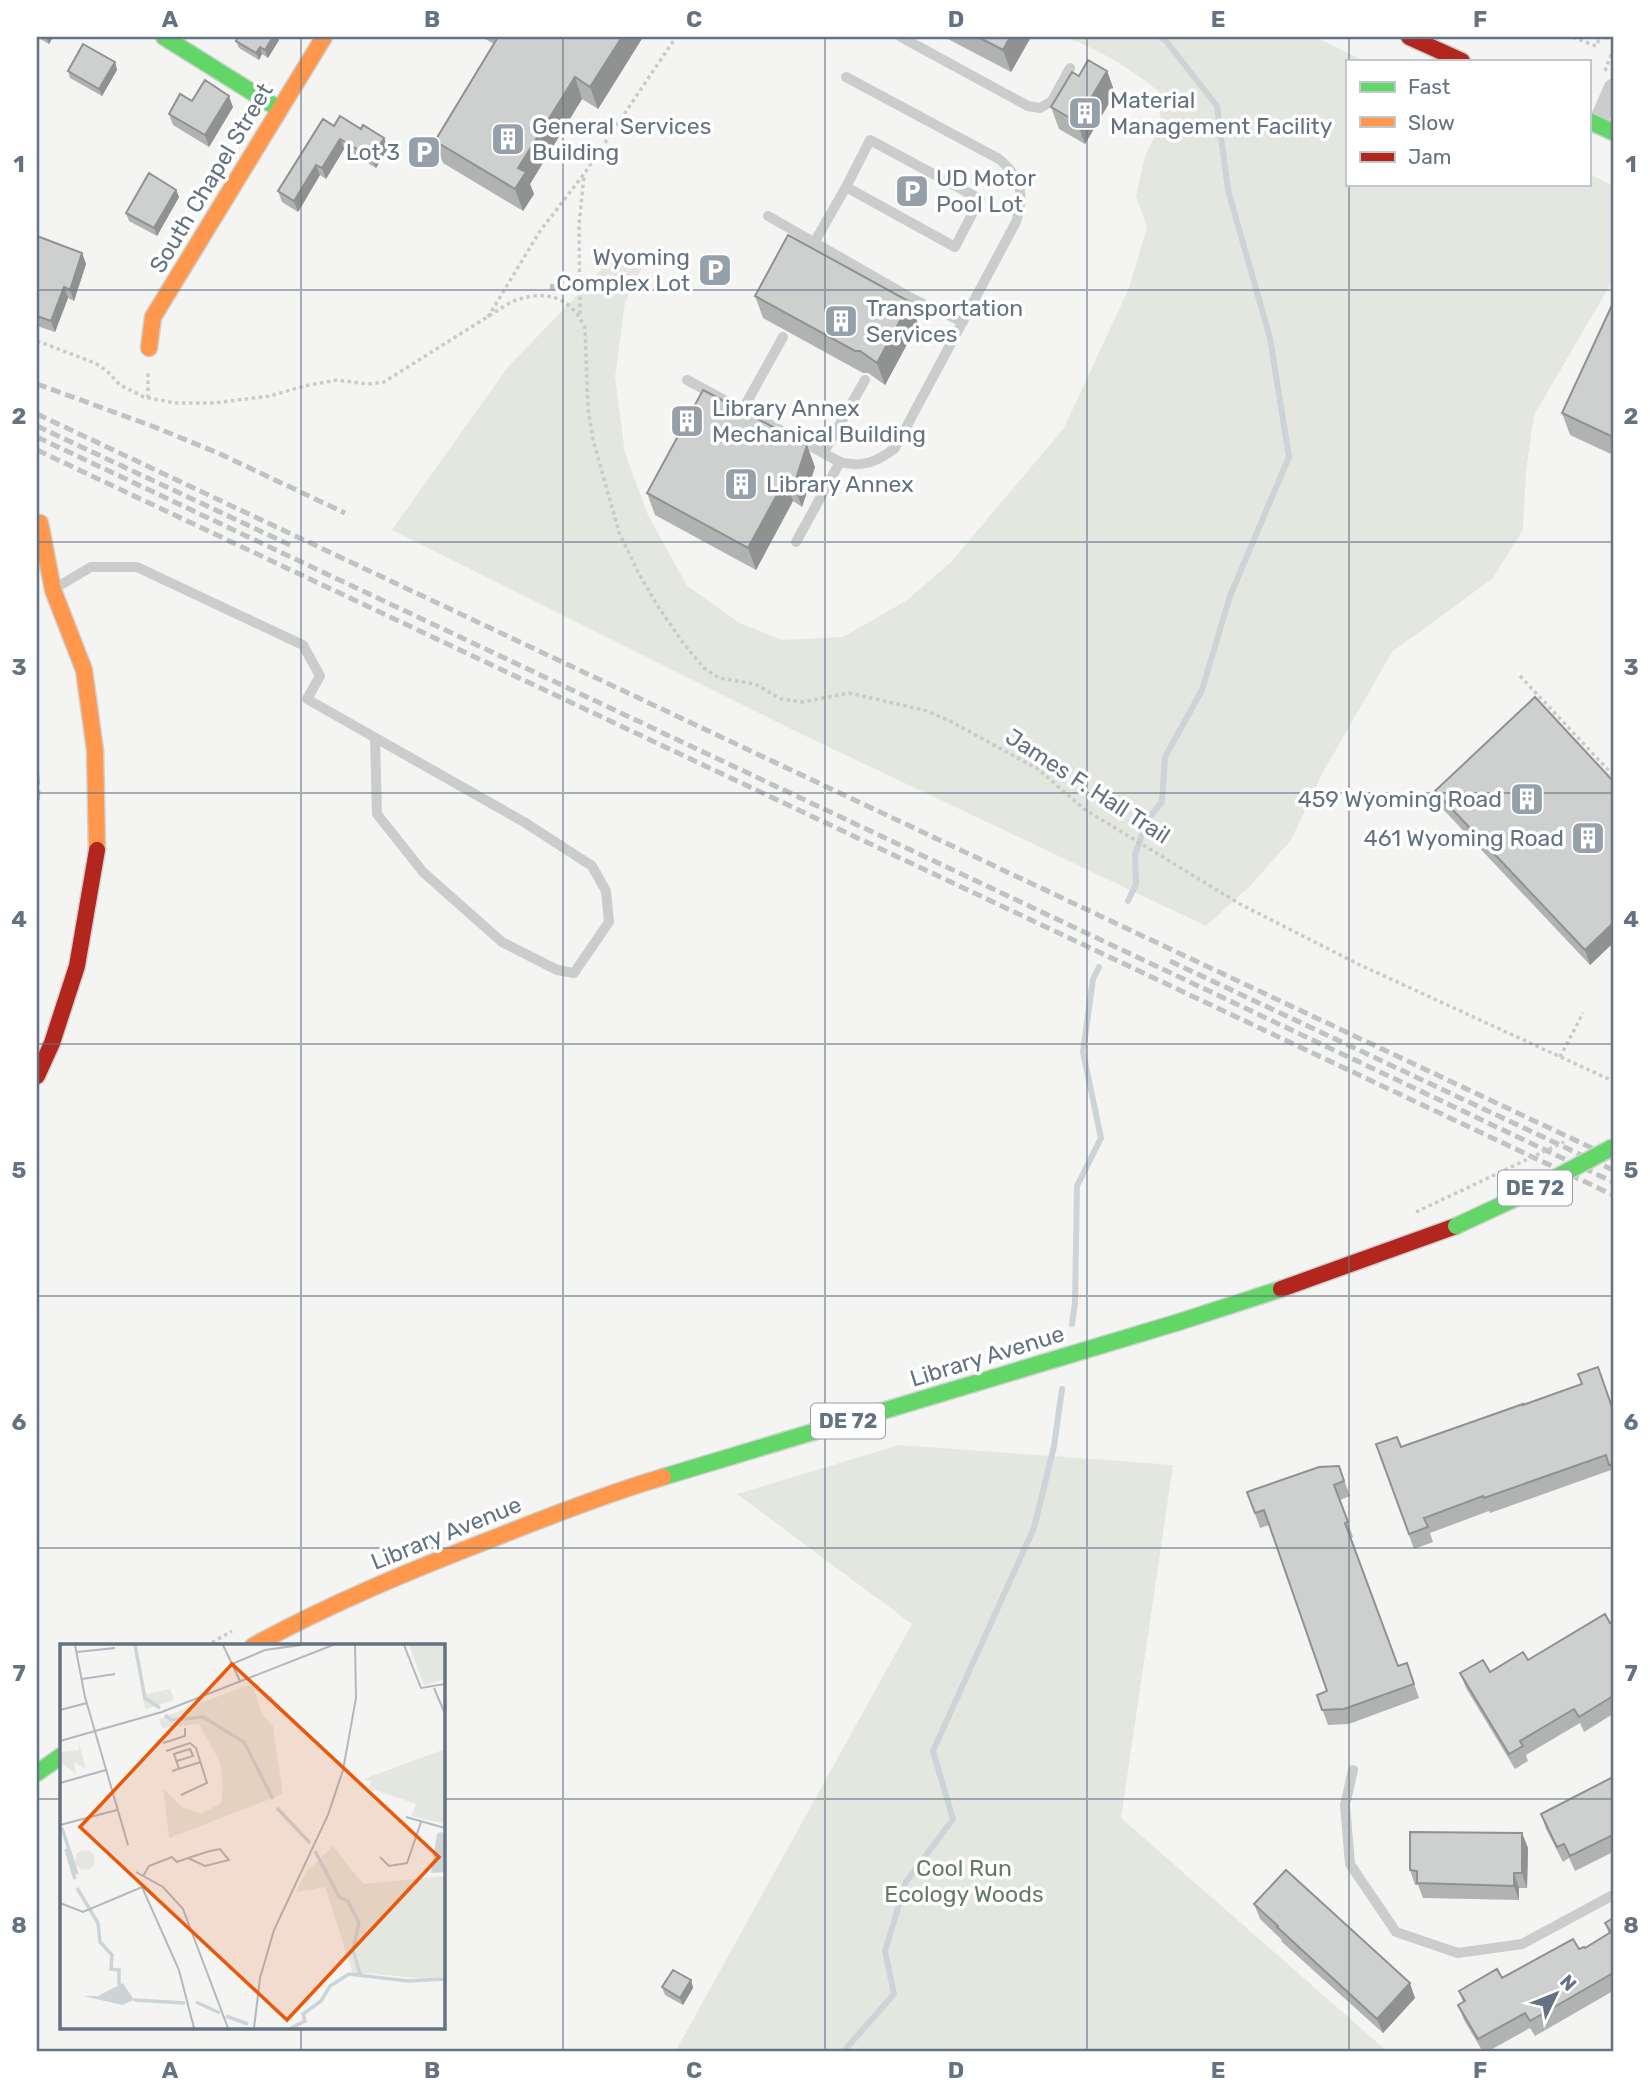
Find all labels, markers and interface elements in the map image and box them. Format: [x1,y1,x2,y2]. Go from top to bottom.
text: A [162,5,179,33]
text: B [424,5,440,33]
text: C [686,5,702,33]
text: D [948,5,964,33]
text: E [1211,5,1225,33]
text: F [1473,5,1487,33]
legend [1346,60,1590,186]
text: Fast [1408,74,1450,99]
street label: South Chapel Street [143,78,279,278]
place label: Material Management Facility [1110,86,1333,140]
building icon: Material Management Facility [1066,94,1104,132]
text: Slow [1408,110,1455,135]
place label: General Services Building [532,112,711,166]
building icon: General Services Building [489,120,527,158]
parking icon: Lot 3 [405,133,443,171]
place label: Lot 3 [346,138,400,166]
text: Jam [1408,144,1452,169]
text: 1 [13,150,25,178]
text: 1 [1625,150,1637,178]
place label: UD Motor Pool Lot [936,164,1036,218]
parking icon: UD Motor Pool Lot [893,172,931,210]
place label: Wyoming Complex Lot [556,243,690,297]
parking icon: Wyoming Complex Lot [696,251,734,289]
place label: Transportation Services [866,294,1023,348]
building icon: Transportation Services [822,302,860,340]
place label: Library Annex Mechanical Building [712,394,926,448]
text: 2 [12,402,26,430]
building icon: Library Annex Mechanical Building [668,402,706,440]
text: 2 [1624,402,1638,430]
building icon: Library Annex [722,465,760,503]
place label: Library Annex [766,470,914,498]
text: 3 [11,653,27,681]
text: 3 [1623,653,1639,681]
street label: James F. Hall Trail [1000,722,1176,850]
building icon: 459 Wyoming Road [1508,780,1546,818]
place label: 459 Wyoming Road [1297,785,1502,813]
building icon: 461 Wyoming Road [1569,819,1607,857]
place label: 461 Wyoming Road [1364,824,1564,852]
text: 4 [11,905,27,933]
text: 4 [1623,905,1639,933]
text: 5 [12,1156,27,1184]
text: 5 [1624,1156,1639,1184]
road number: DE 72 [1498,1170,1572,1206]
street label: Library Avenue [906,1319,1068,1393]
road number: DE 72 [811,1404,885,1438]
text: 6 [12,1408,27,1436]
text: 6 [1624,1408,1639,1436]
street label: Library Avenue [367,1490,525,1576]
inset map [60,1644,444,2030]
text: 7 [12,1659,26,1687]
text: 7 [1624,1659,1638,1687]
park label: Cool Run Ecology Woods [884,1854,1044,1908]
text: 8 [11,1911,27,1939]
text: 8 [1623,1911,1639,1939]
north arrow [1520,1960,1590,2030]
text: N [1555,1970,1581,1996]
text: A [162,2056,179,2084]
text: B [424,2056,440,2084]
text: C [686,2056,702,2084]
text: D [948,2056,964,2084]
text: E [1211,2056,1225,2084]
text: F [1473,2056,1487,2084]

